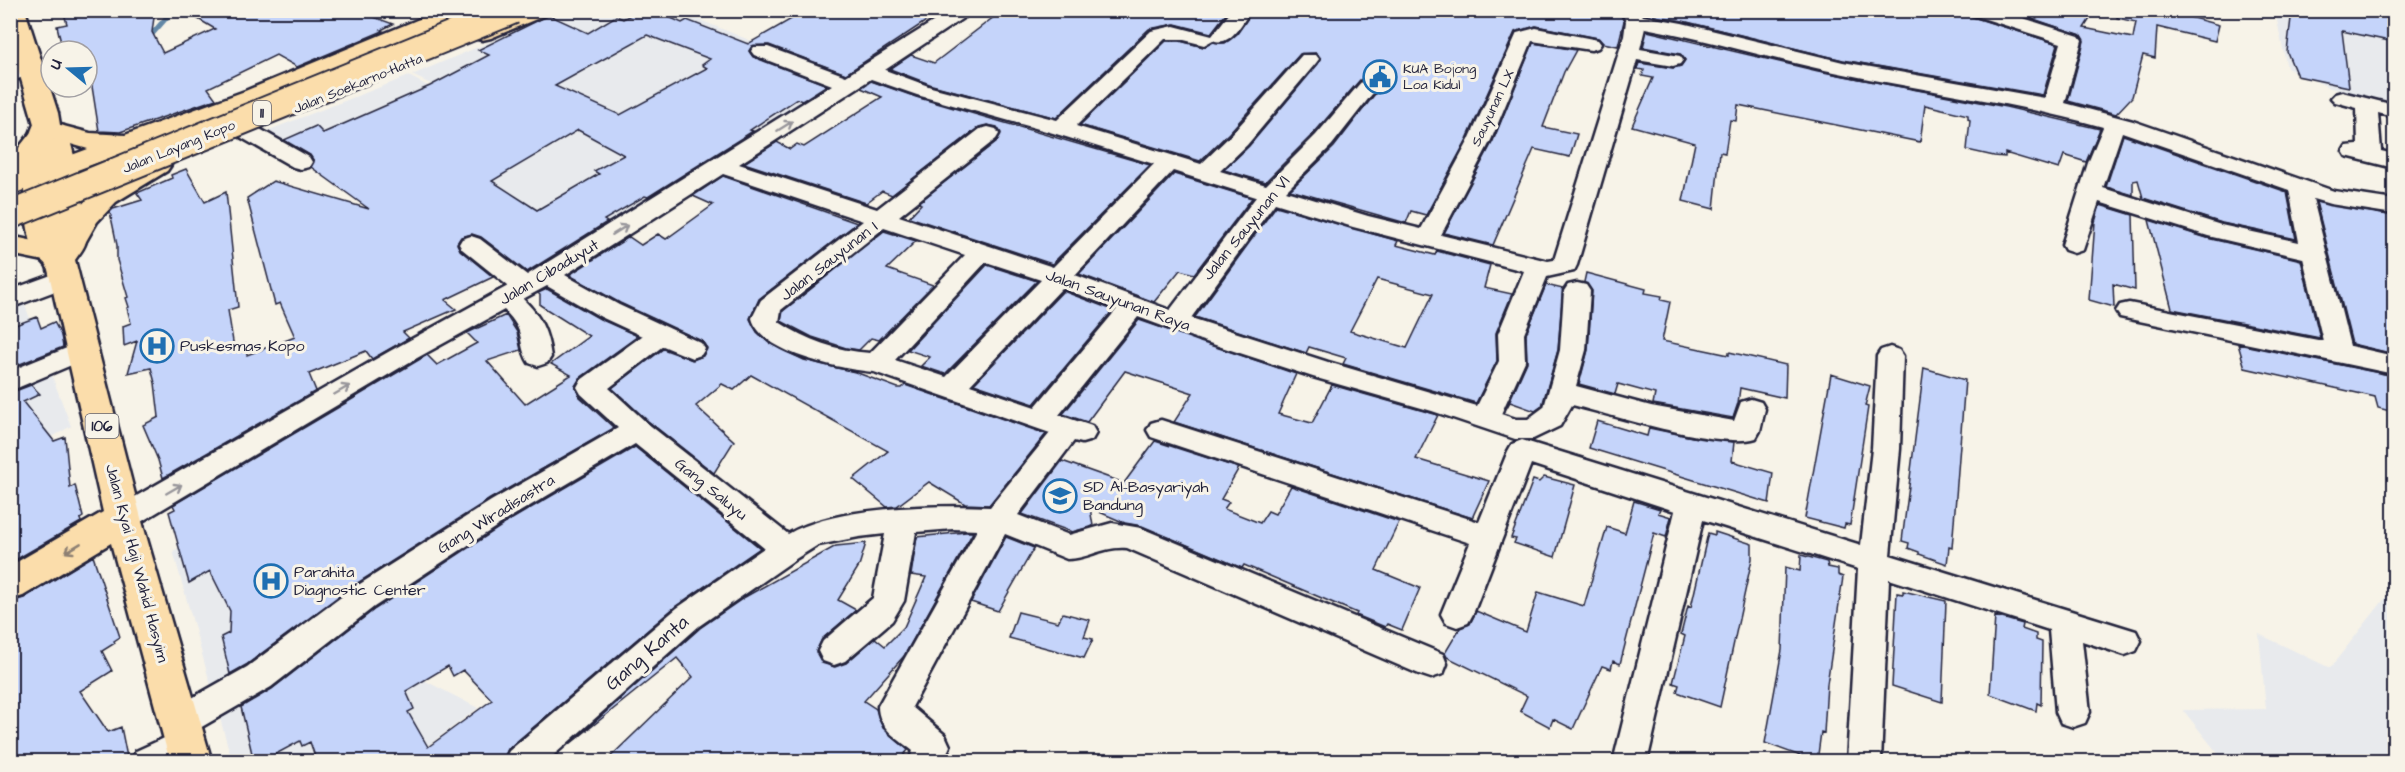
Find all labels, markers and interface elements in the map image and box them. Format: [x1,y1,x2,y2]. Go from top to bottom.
north arrow [39,39,99,99]
street label: Jalan Soekarno-Hatta [290,49,426,119]
text: U [44,57,68,72]
public building icon: KUA Bojong Loa Kidul [1362,59,1398,95]
place label: KUA Bojong Loa Kidul [1403,59,1476,95]
street label: Sauyunan LX [1466,66,1520,150]
road number: 11 [253,101,271,125]
street label: Jalan Layang Kopo [120,115,238,179]
one-way arrow [776,120,793,132]
street label: Jalan Sauyunan Vl [1197,171,1296,285]
street label: Jalan Sauyunan I [776,216,883,307]
one-way arrow [611,223,628,235]
street label: Jalan Cibaduyut [495,233,604,311]
street label: Jalan Sauyunan Raya [1042,264,1193,337]
hospital icon: Puskesmas Kopo [139,328,175,364]
place label: Puskesmas Kopo [180,335,305,357]
one-way arrow [333,384,350,396]
road number: 106 [86,414,118,438]
street label: Gang Saluyu [669,453,752,526]
street label: Jalan Kyai Haji Wahid Hasyim [99,462,174,665]
street label: Gang Wiradisastra [433,469,559,560]
place label: SD Al-Basyariyah Bandung [1083,476,1208,517]
school or university icon: SD Al-Basyariyah Bandung [1042,478,1078,514]
one-way arrow [165,482,182,494]
one-way arrow [65,542,82,554]
place label: Parahita Diagnostic Center [294,561,426,602]
hospital icon: Parahita Diagnostic Center [253,563,289,599]
street label: Gang Kanta [599,609,696,698]

